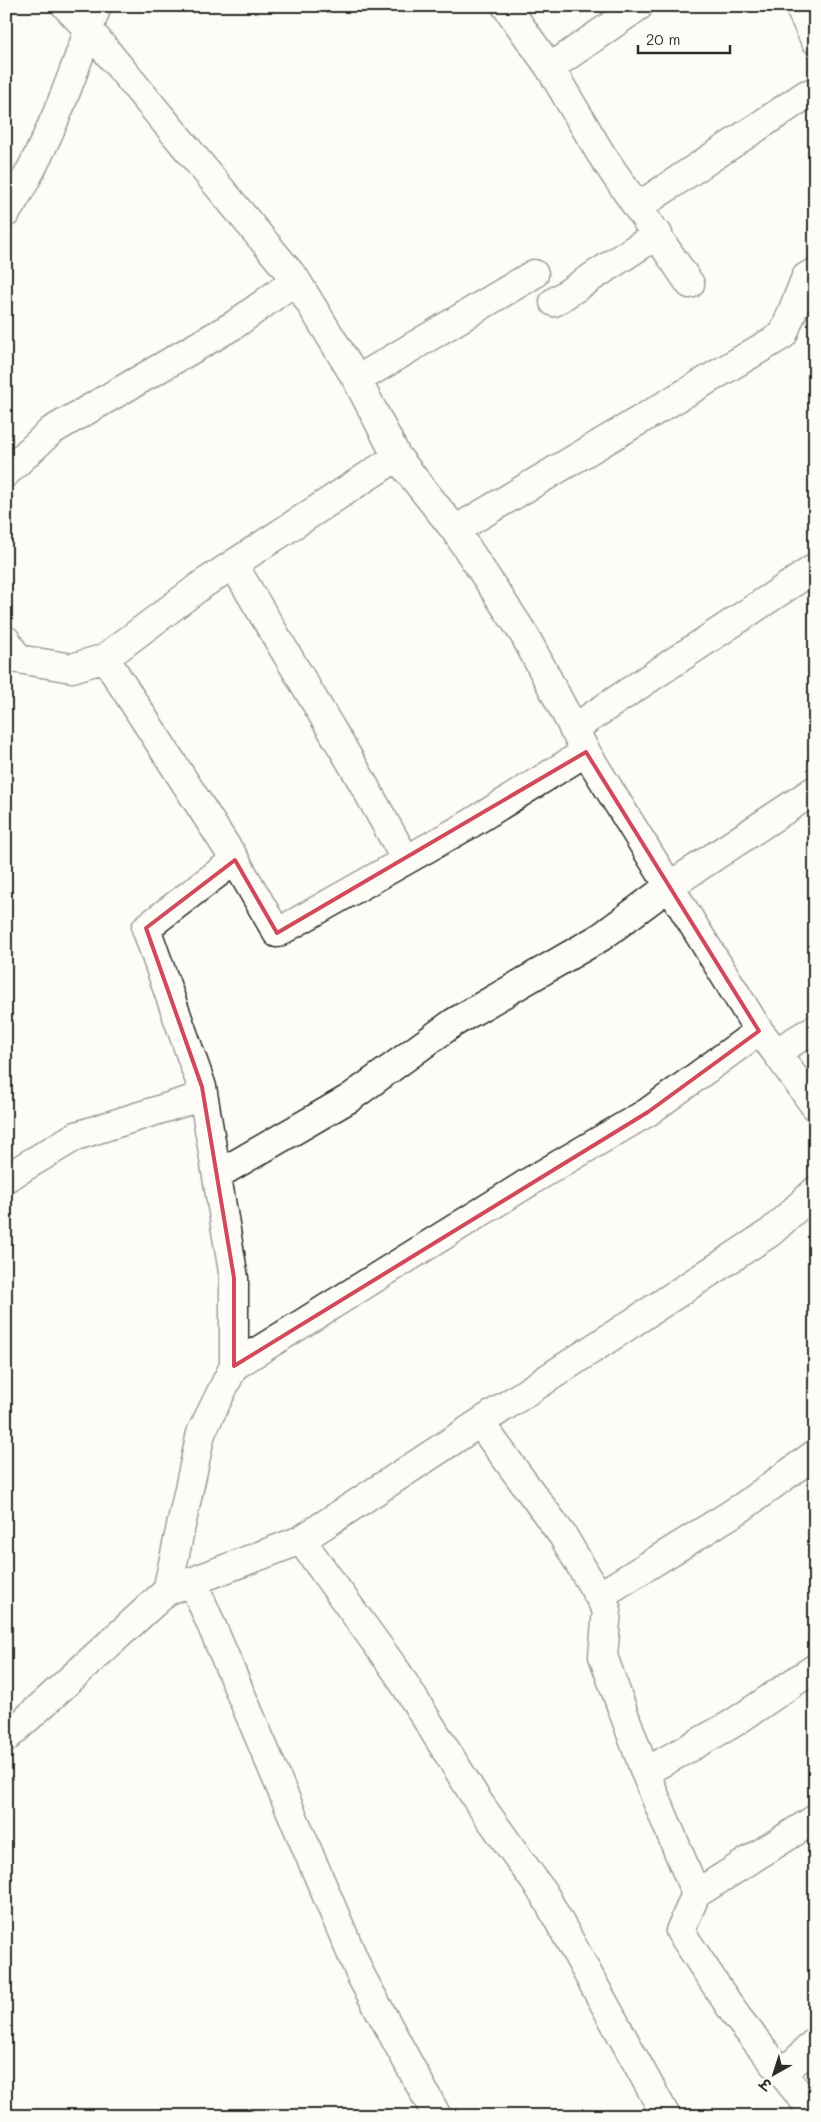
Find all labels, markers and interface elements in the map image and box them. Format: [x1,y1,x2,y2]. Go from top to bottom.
scale bar [638,22,731,54]
text: 20 m [646,29,680,49]
north arrow [748,2050,798,2100]
text: उ [755,2073,777,2096]

